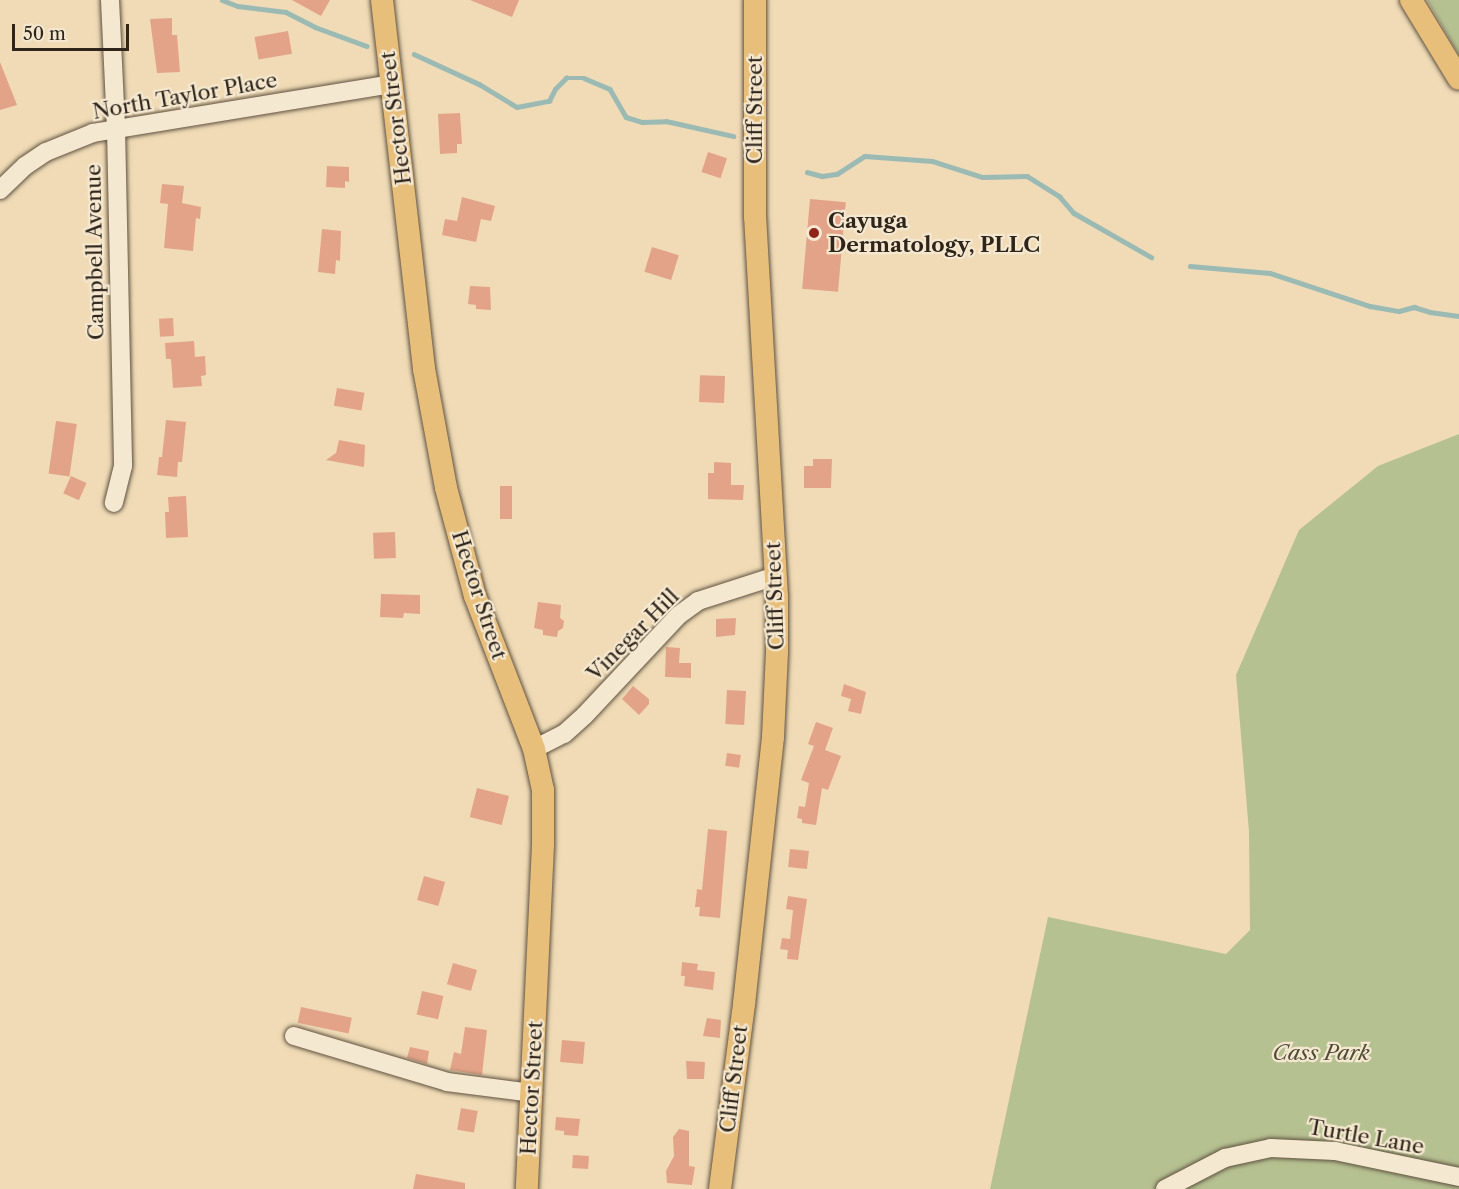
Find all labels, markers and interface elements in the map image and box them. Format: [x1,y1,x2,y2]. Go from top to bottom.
scale bar [15,12,132,50]
text: 50 m [23,23,66,45]
street label: Hector Street [375,50,417,186]
street label: Cliff Street [742,56,768,164]
street label: North Taylor Place [90,67,280,125]
street label: Campbell Avenue [81,163,109,341]
place label: Cayuga Dermatology, PLLC [828,208,1040,258]
marker: Cayuga Dermatology, PLLC [805,224,823,242]
street label: Hector Street [446,527,512,663]
street label: Cliff Street [761,541,789,651]
street label: Vinegar Hill [582,584,684,686]
street label: Hector Street [516,1020,548,1156]
street label: Cliff Street [715,1024,753,1134]
park label: Cass Park [1272,1040,1370,1066]
street label: Turtle Lane [1306,1114,1426,1160]

